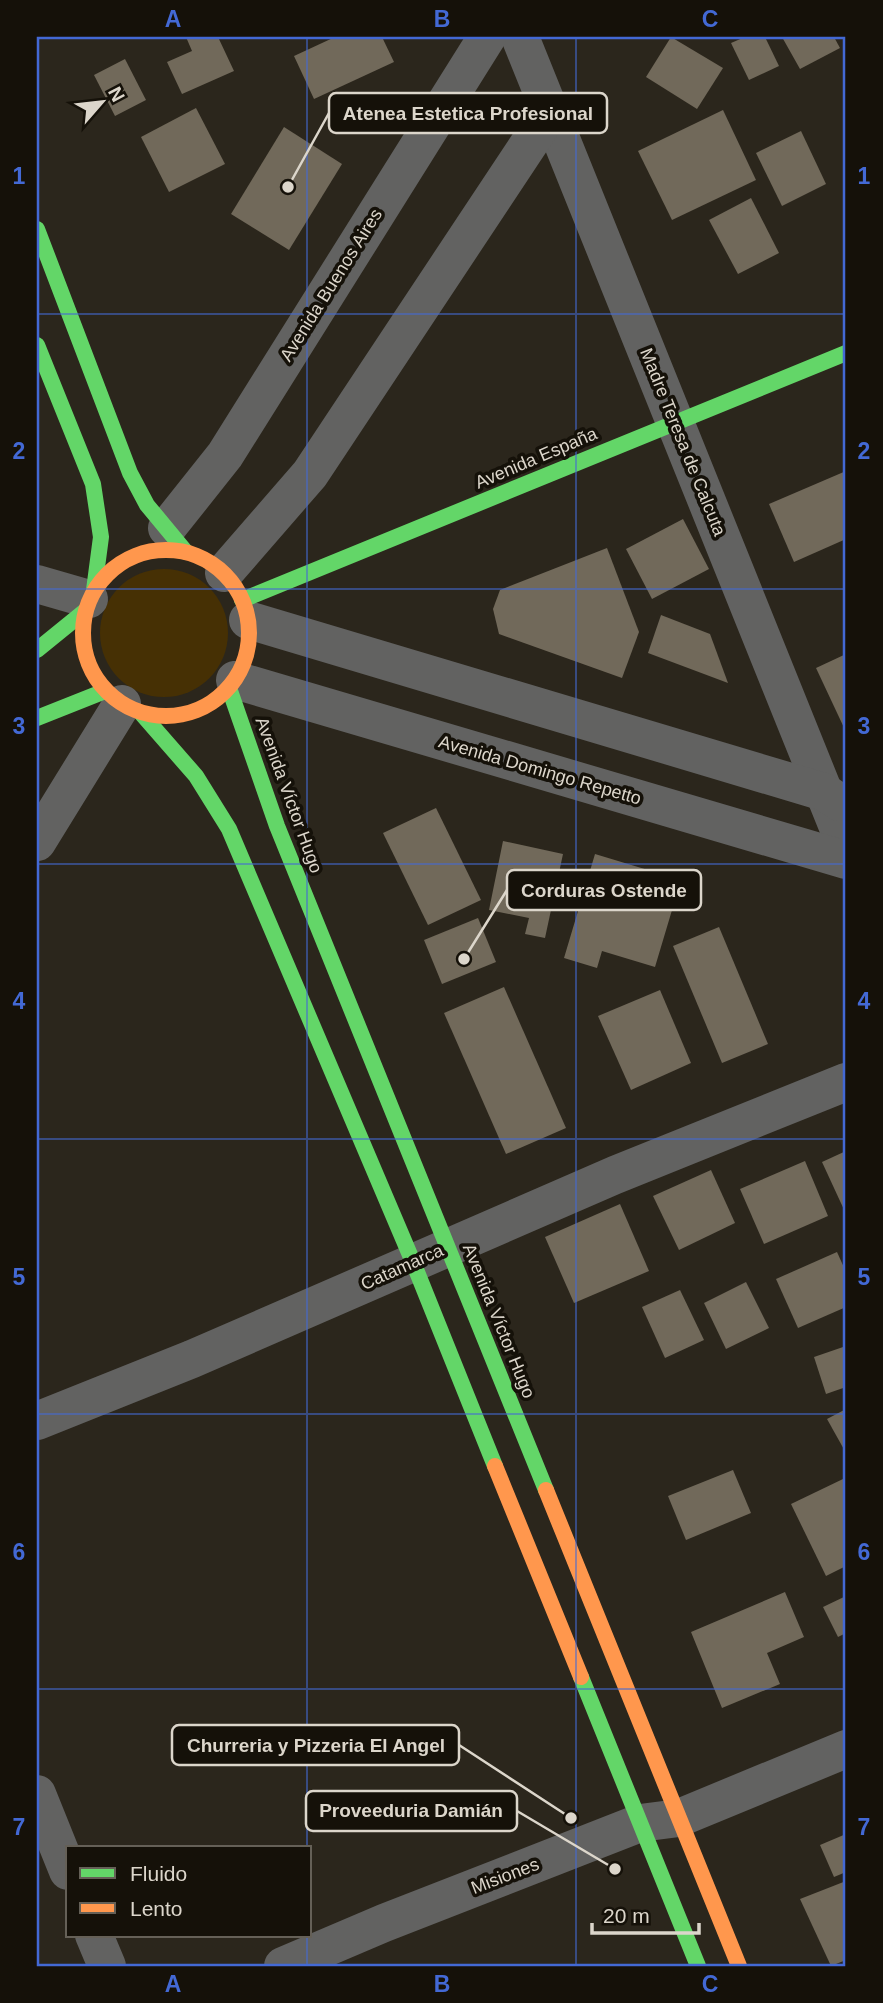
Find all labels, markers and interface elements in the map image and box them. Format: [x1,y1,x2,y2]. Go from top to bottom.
text: A [165,6,181,32]
text: B [434,6,450,32]
text: C [702,6,718,32]
north arrow [66,66,136,136]
text: N [104,83,129,105]
callout: Atenea Estetica Profesional [329,93,607,133]
text: Atenea Estetica Profesional [343,103,593,124]
text: 1 [13,163,26,189]
text: 1 [858,163,871,189]
street label: Avenida Buenos Aires [276,205,386,365]
street label: Madre Teresa de Calcuta [636,345,730,540]
street label: Avenida España [472,423,601,493]
text: 2 [13,438,25,464]
text: 2 [858,438,870,464]
text: 3 [13,713,25,739]
text: 3 [858,713,870,739]
street label: Avenida Víctor Hugo [251,714,327,876]
street label: Avenida Domingo Repetto [436,731,644,809]
callout: Corduras Ostende [507,870,701,910]
text: Corduras Ostende [521,880,687,901]
text: 4 [13,988,26,1014]
text: 4 [858,988,871,1014]
street label: Catamarca [358,1240,447,1294]
street label: Avenida Víctor Hugo [459,1241,539,1401]
text: 5 [13,1264,26,1290]
text: 5 [858,1264,871,1290]
text: 6 [13,1539,25,1565]
text: 6 [858,1539,870,1565]
callout: Churreria y Pizzeria El Angel [172,1725,459,1765]
text: Churreria y Pizzeria El Angel [187,1735,445,1756]
callout: Proveeduria Damián [306,1791,517,1831]
text: Proveeduria Damián [319,1800,503,1821]
text: 7 [13,1814,25,1840]
text: 7 [858,1814,870,1840]
legend [66,1846,312,1937]
street label: Misiones [468,1854,542,1898]
text: Fluido [130,1862,187,1885]
scale bar [592,1891,699,1935]
text: Lento [130,1897,183,1920]
text: 20 m [603,1904,650,1927]
text: A [165,1971,181,1997]
text: B [434,1971,450,1997]
text: C [702,1971,718,1997]

